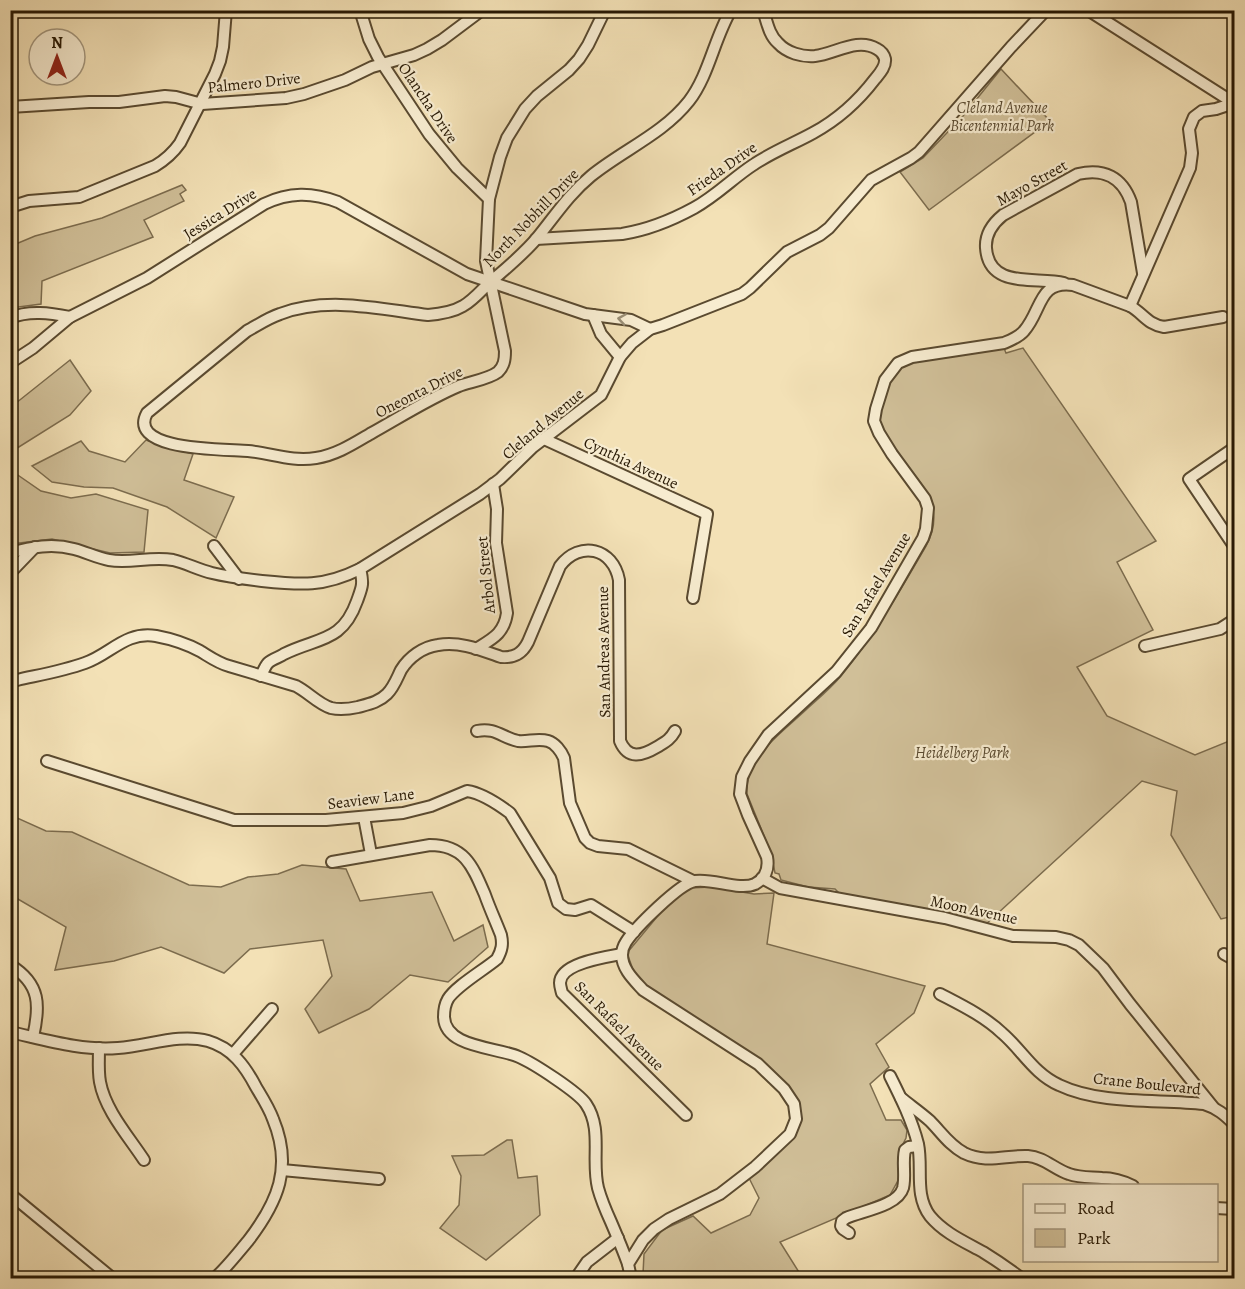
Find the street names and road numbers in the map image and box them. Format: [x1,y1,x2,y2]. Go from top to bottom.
street label: Olancha Drive [393,58,463,148]
street label: Palmero Drive [206,67,302,99]
street label: Frieda Drive [683,137,761,201]
street label: Mayo Street [993,154,1071,212]
street label: North Nobhill Drive [478,164,584,272]
street label: Jessica Drive [179,183,261,245]
street label: Oneonta Drive [371,361,467,423]
street label: Cleland Avenue [497,383,589,465]
street label: Cynthia Avenue [580,431,682,495]
street label: San Rafael Avenue [836,528,916,642]
street label: Arbol Street [471,535,501,616]
street label: San Andreas Avenue [592,586,616,718]
street label: Seaview Lane [326,783,416,815]
street label: Moon Avenue [928,890,1020,930]
street label: San Rafael Avenue [569,976,669,1076]
street label: Crane Boulevard [1092,1067,1202,1101]

